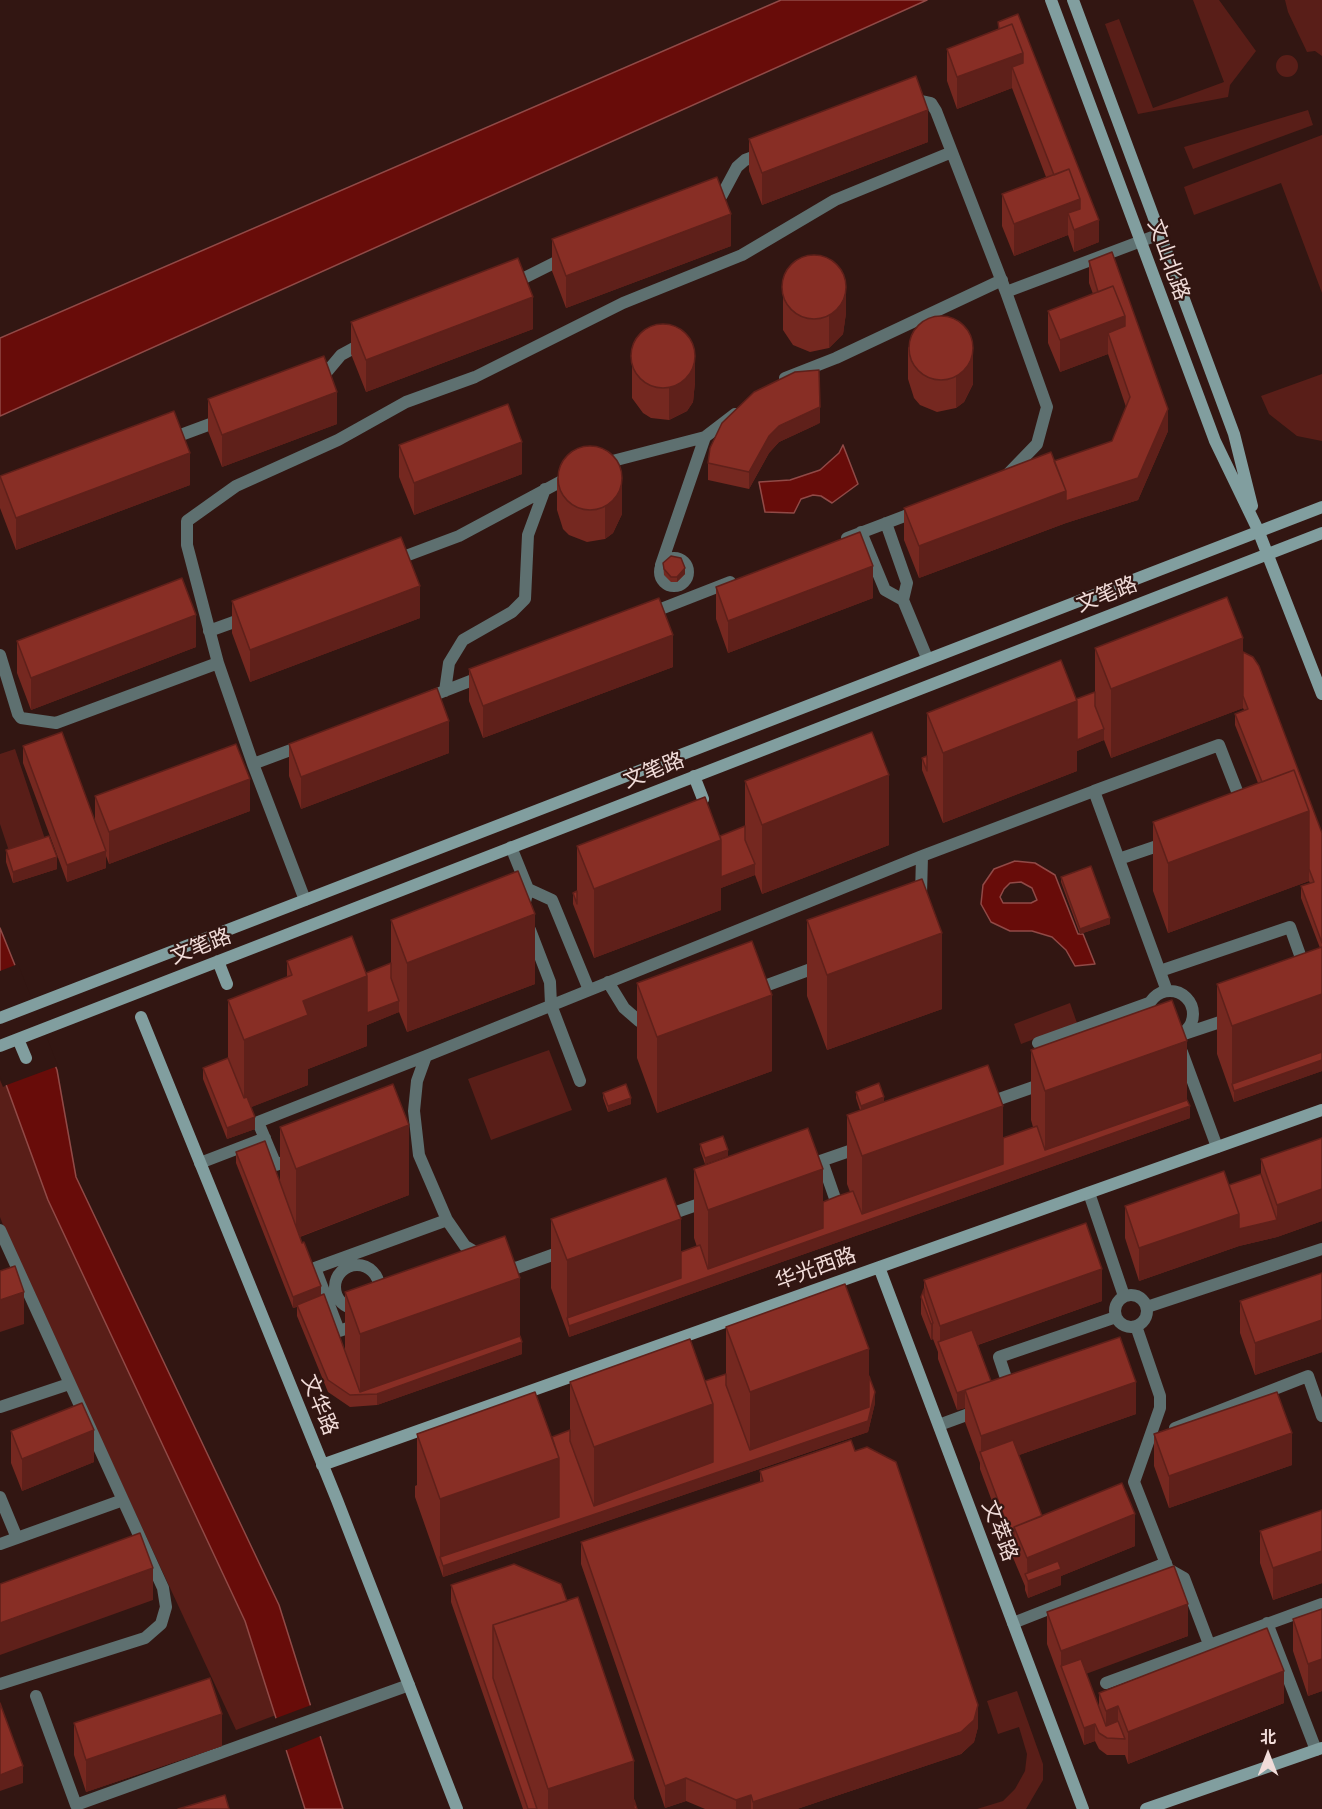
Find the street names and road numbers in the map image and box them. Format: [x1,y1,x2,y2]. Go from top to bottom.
street label: 文山北路 [1142,216,1194,304]
street label: 文笔路 [1073,572,1141,618]
street label: 文笔路 [620,748,688,794]
street label: 文笔路 [167,924,235,970]
street label: 华光西路 [772,1243,860,1295]
street label: 文华路 [296,1371,342,1439]
street label: 文萃路 [976,1497,1022,1565]

